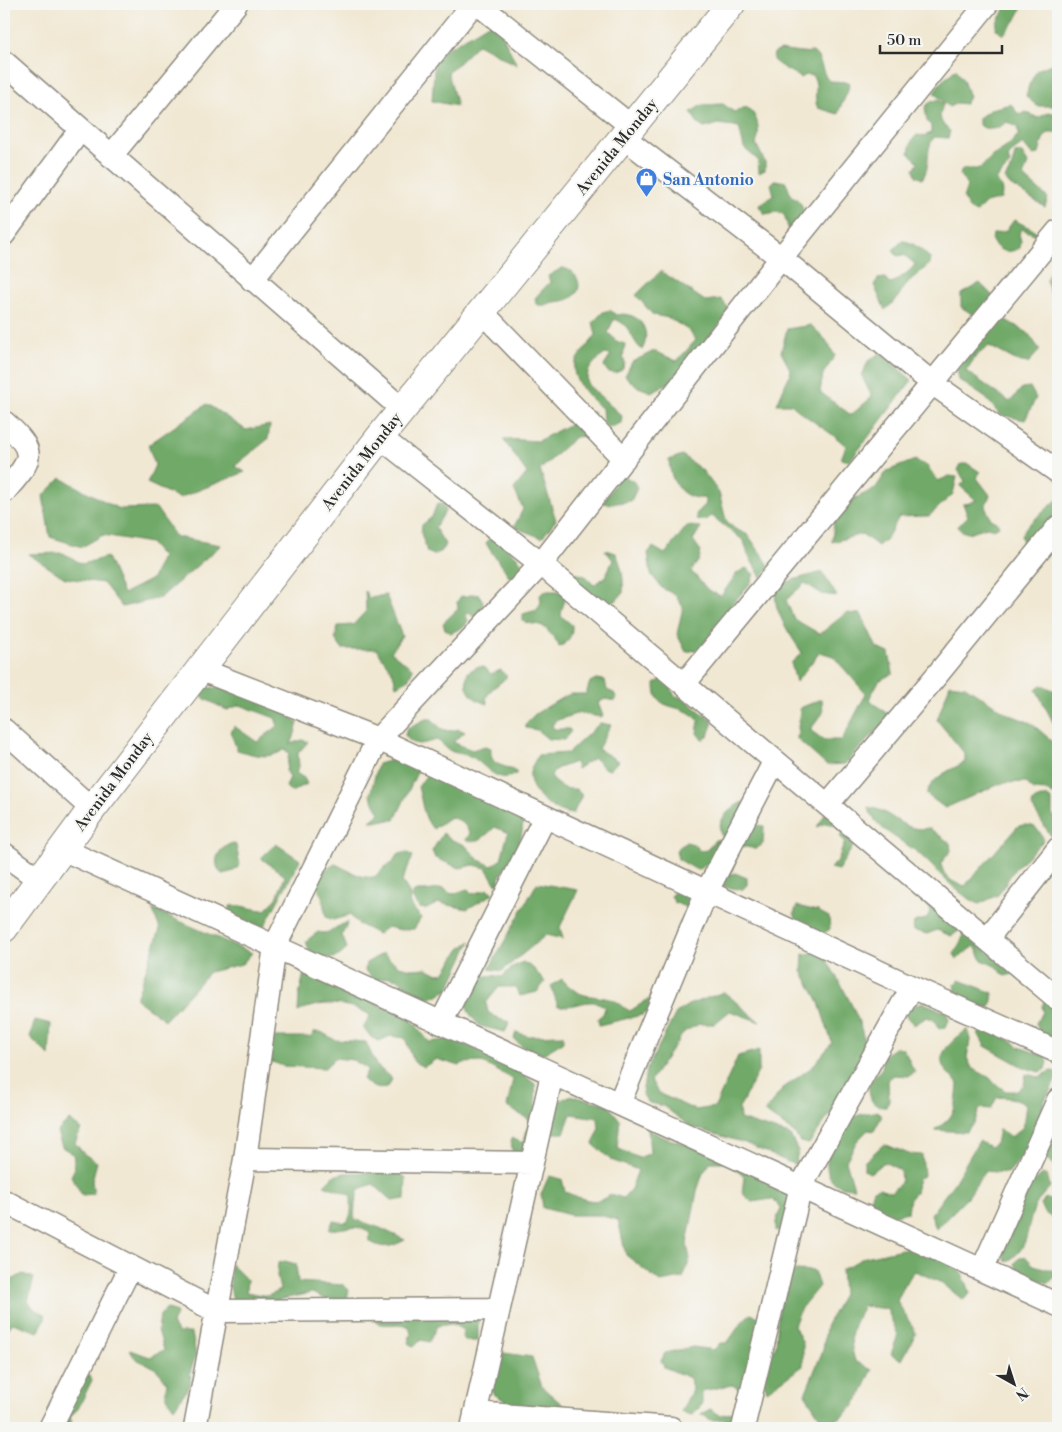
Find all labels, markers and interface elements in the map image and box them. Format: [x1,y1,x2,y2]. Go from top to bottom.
scale bar [880,22,1002,54]
text: 50 m [887,31,921,50]
street label: Avenida Monday [571,94,662,200]
shop icon: San Antonio [635,167,659,198]
place label: San Antonio [663,170,754,190]
street label: Avenida Monday [317,408,406,515]
street label: Avenida Monday [69,728,158,836]
north arrow [990,1360,1040,1410]
text: N [1012,1383,1032,1404]

